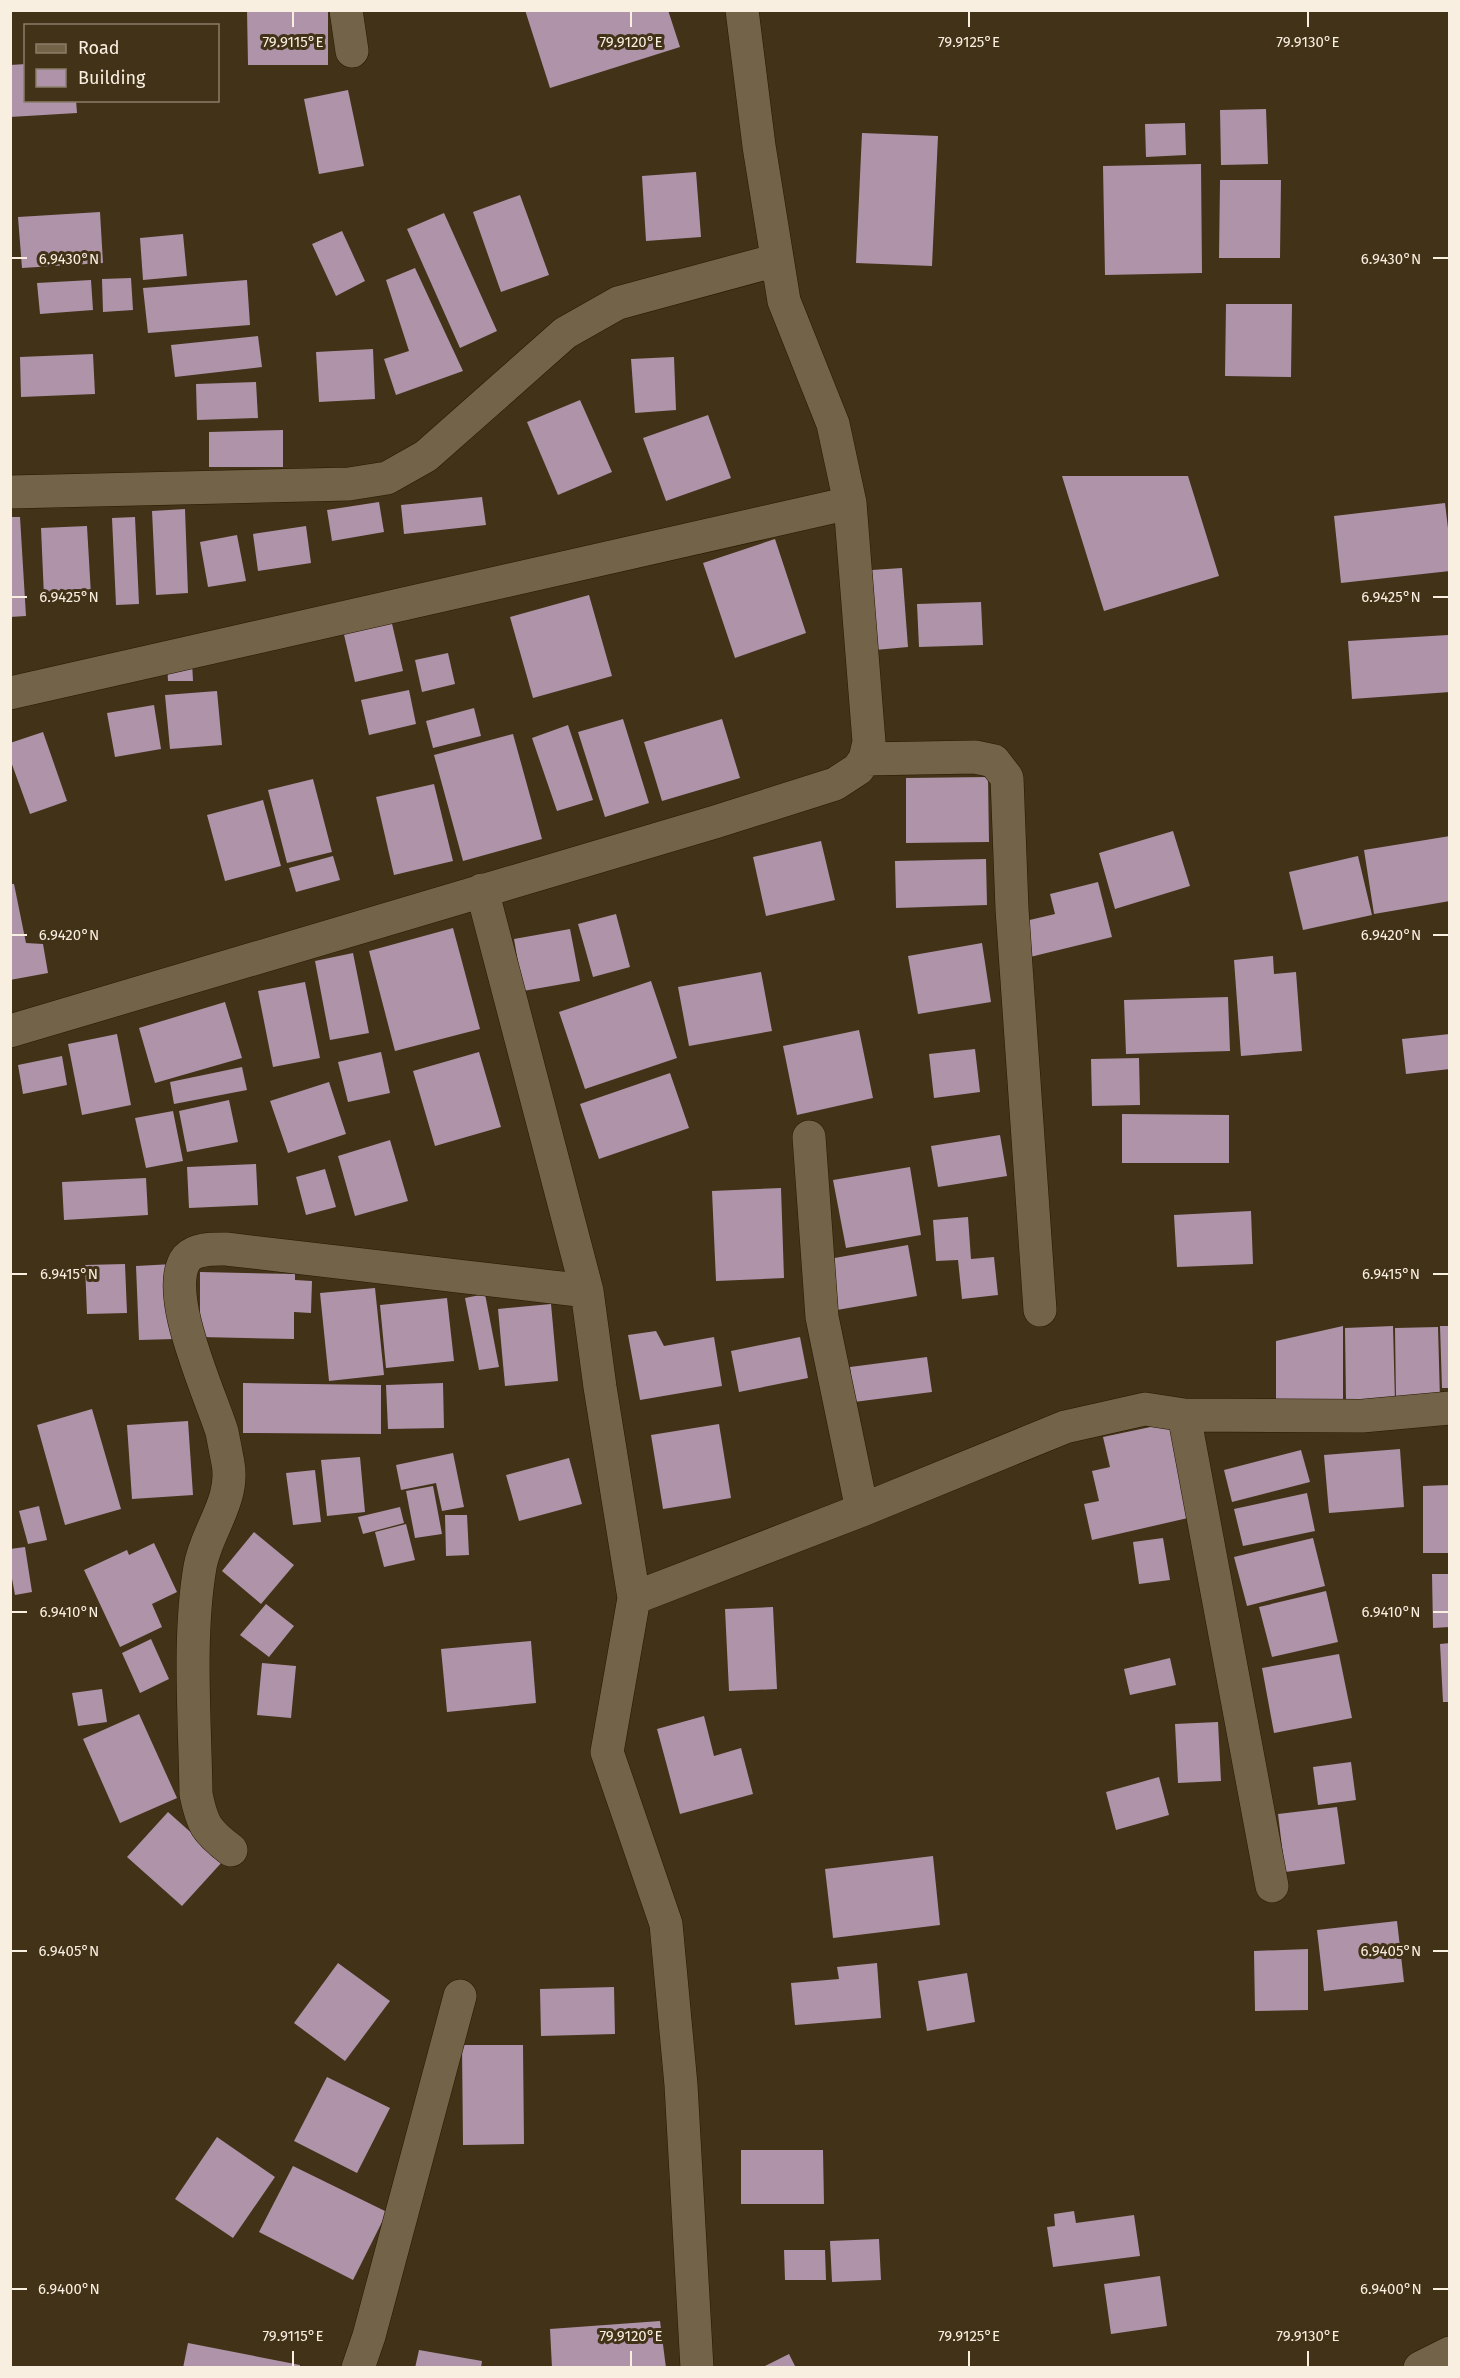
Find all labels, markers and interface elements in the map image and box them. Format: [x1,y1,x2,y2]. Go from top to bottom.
legend [24,24,219,102]
text: 79.9115°E [262,33,324,51]
text: 79.9120°E [599,33,663,51]
text: 79.9125°E [938,33,1000,51]
text: 79.9130°E [1276,33,1340,51]
text: Road [78,37,120,59]
text: Building [78,67,146,89]
text: 6.9430°N [39,250,99,268]
text: 6.9430°N [1361,250,1421,268]
text: 6.9425°N [39,588,99,606]
text: 6.9425°N [1361,588,1421,606]
text: 6.9420°N [39,926,99,944]
text: 6.9420°N [1361,926,1421,944]
text: 6.9415°N [40,1265,98,1283]
text: 6.9415°N [1362,1265,1420,1283]
text: 6.9410°N [39,1603,99,1621]
text: 6.9410°N [1361,1603,1421,1621]
text: 6.9405°N [39,1942,99,1960]
text: 6.9405°N [1361,1942,1421,1960]
text: 6.9400°N [38,2280,100,2298]
text: 6.9400°N [1360,2280,1422,2298]
text: 79.9115°E [262,2327,324,2345]
text: 79.9120°E [599,2327,663,2345]
text: 79.9125°E [938,2327,1000,2345]
text: 79.9130°E [1276,2327,1340,2345]

